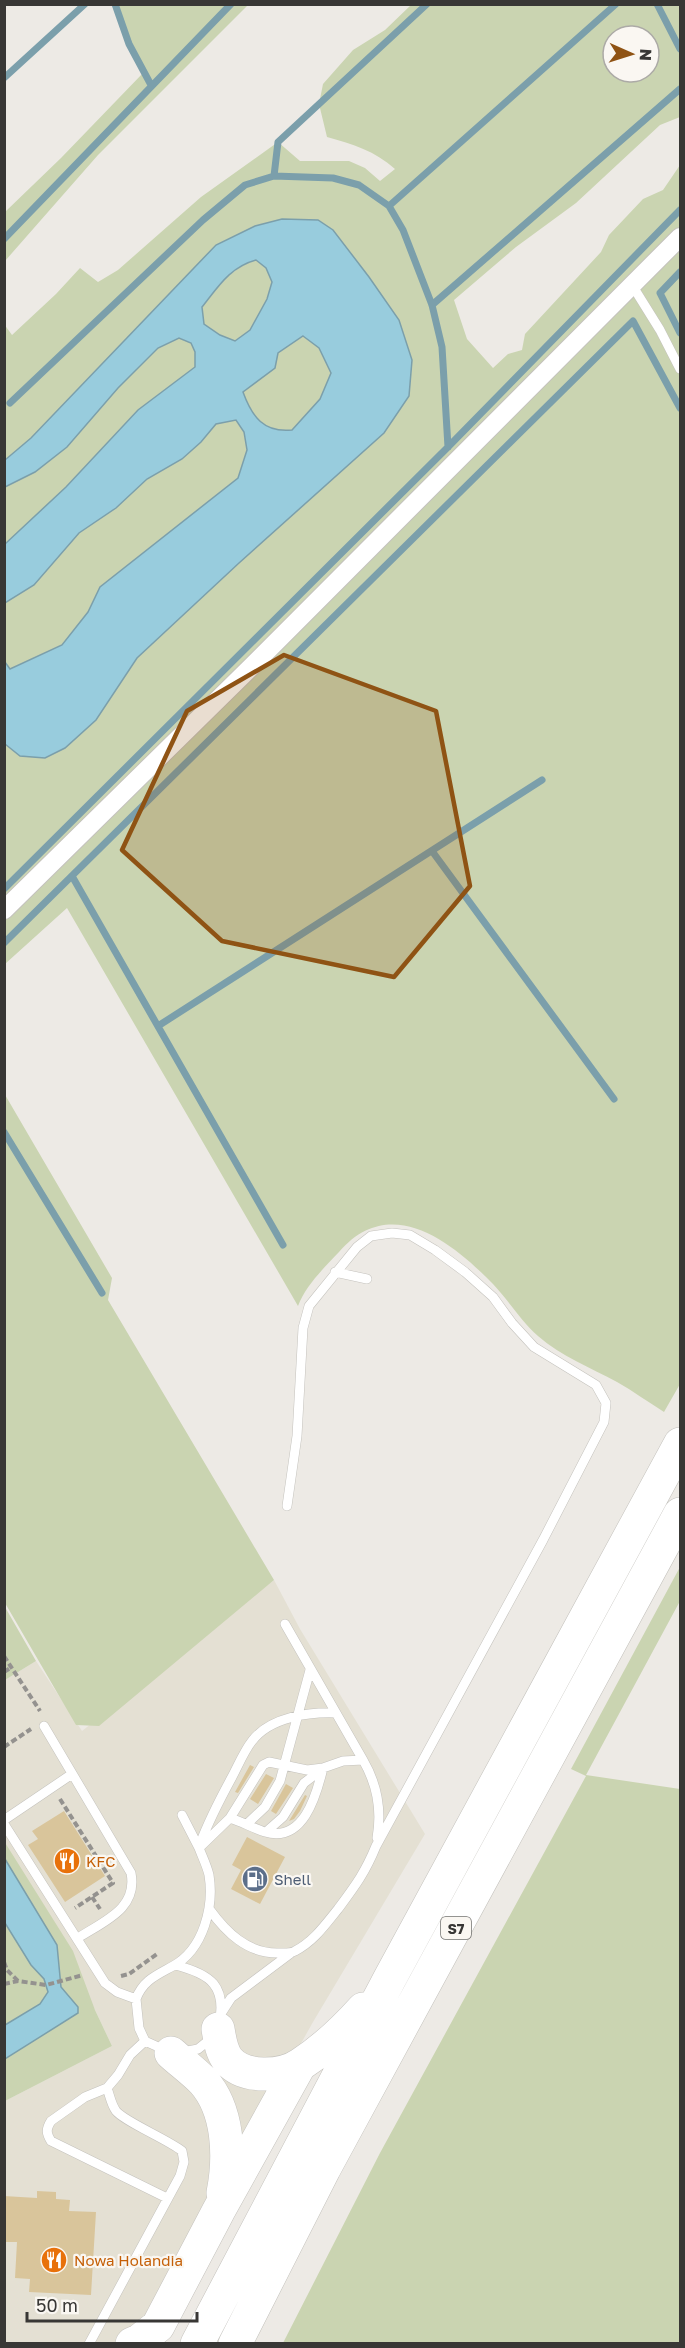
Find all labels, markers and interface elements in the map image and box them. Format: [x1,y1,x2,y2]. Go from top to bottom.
north arrow [601,24,661,84]
text: N [636,48,656,61]
restaurant icon: KFC [52,1846,82,1876]
place label: KFC [86,1852,115,1870]
fuel station icon: Shell [240,1864,270,1894]
place label: Shell [274,1870,311,1888]
road number: S7 [441,1917,471,1939]
restaurant icon: Nowa Holandia [39,2245,69,2275]
place label: Nowa Holandia [74,2251,183,2269]
scale bar [27,2285,196,2323]
text: 50 m [36,2294,78,2316]

